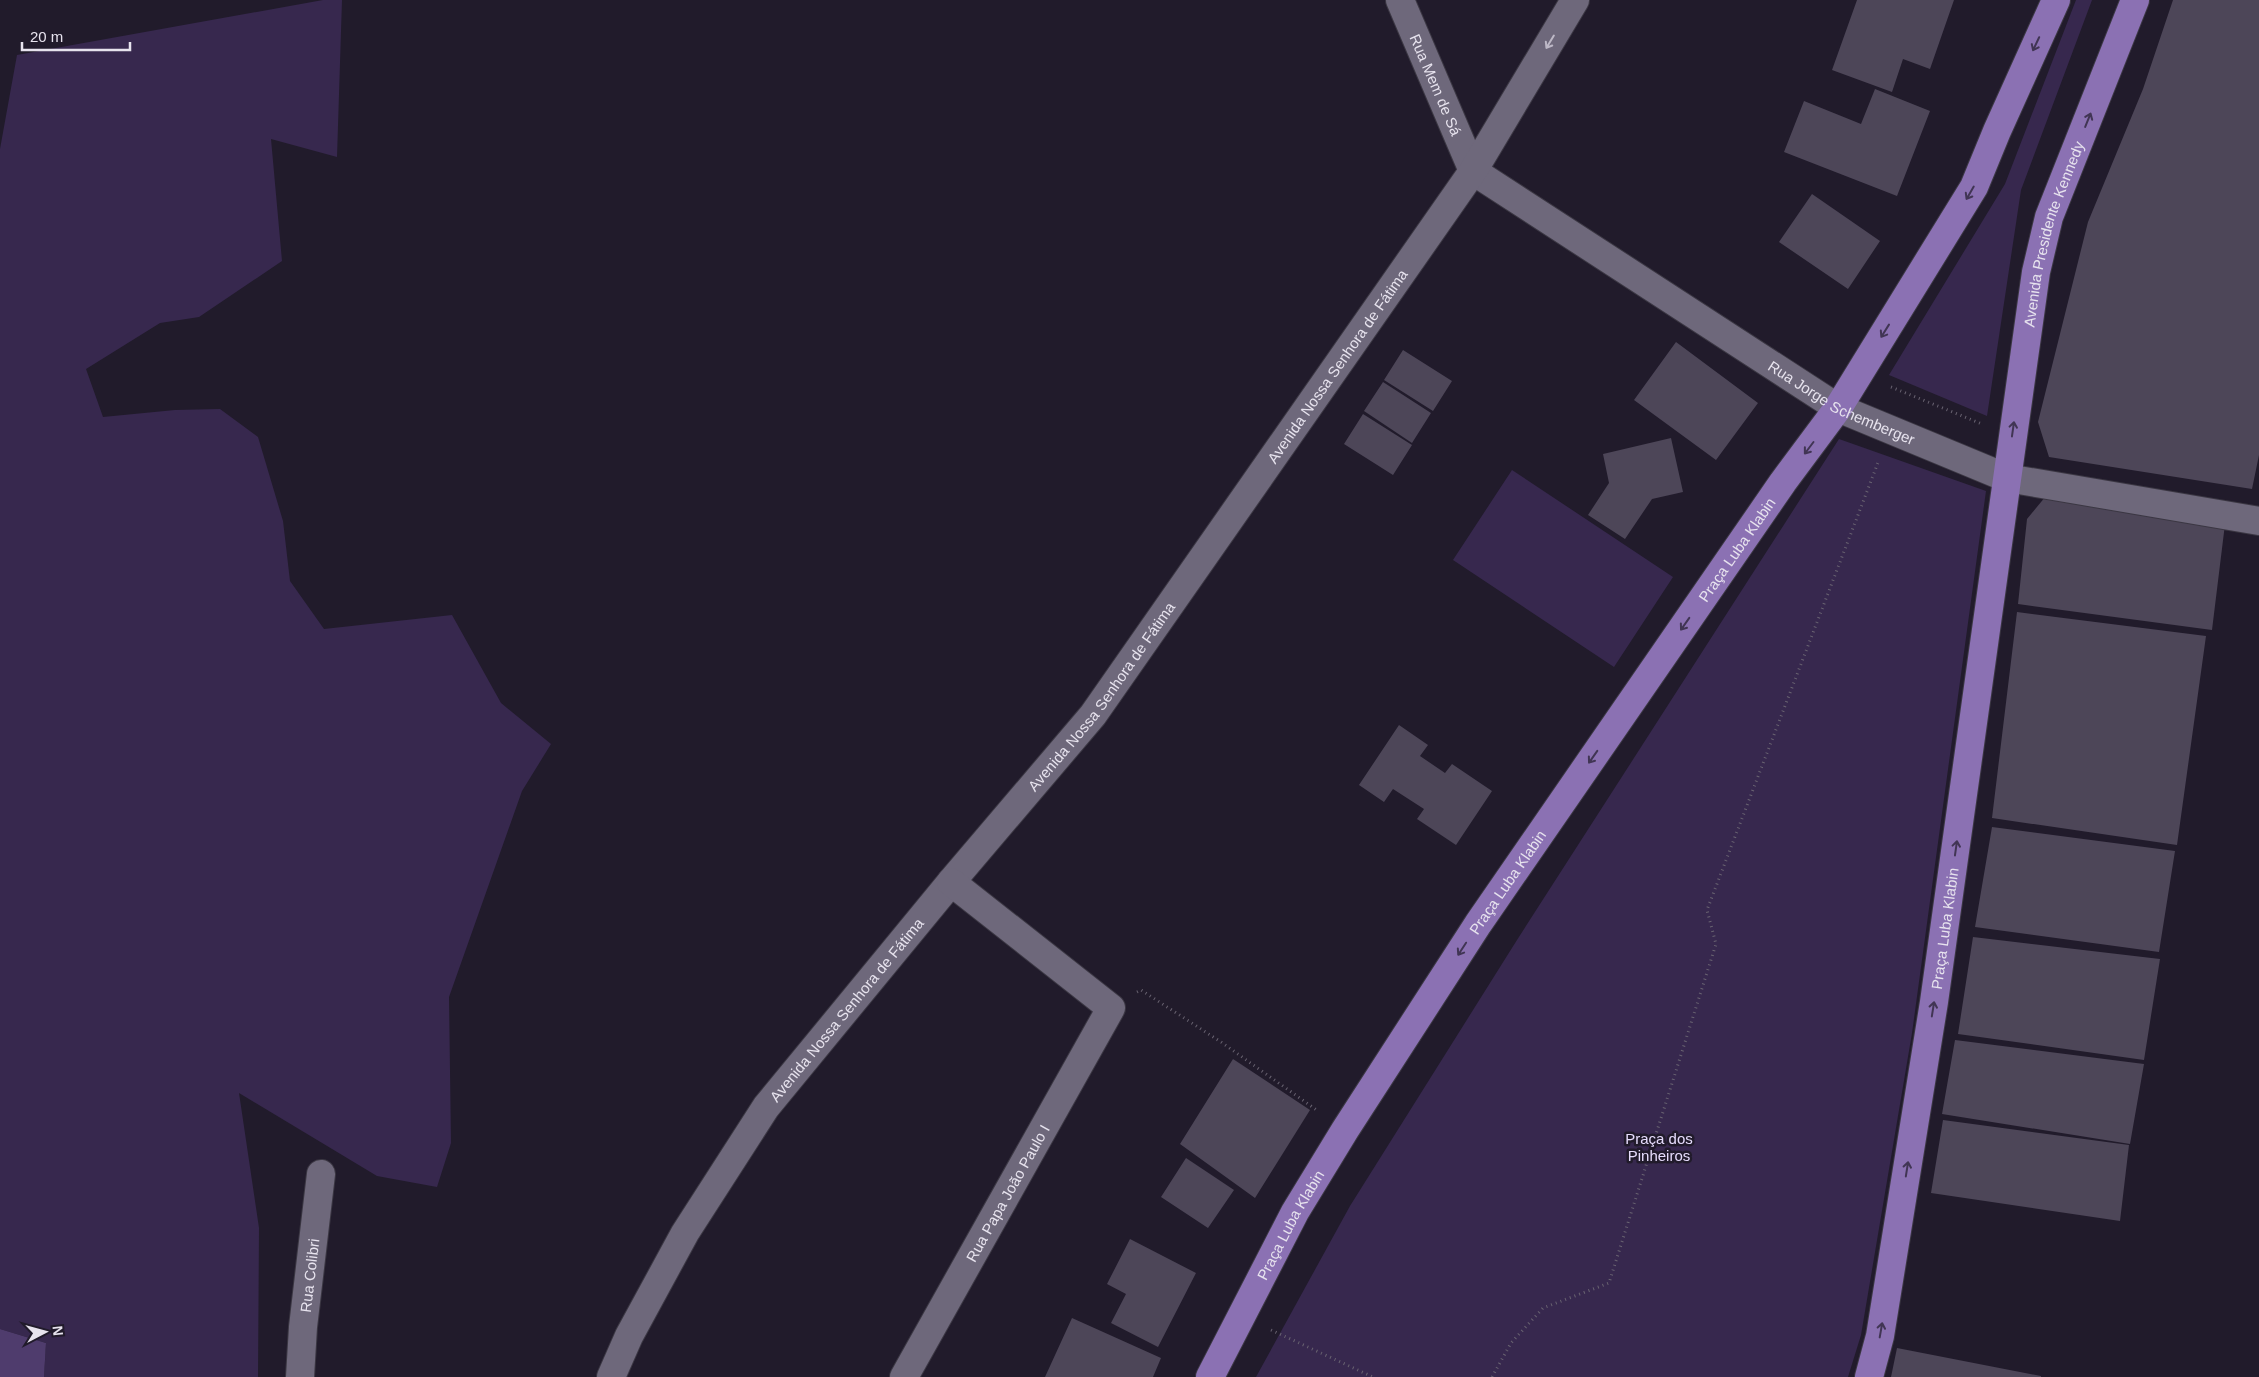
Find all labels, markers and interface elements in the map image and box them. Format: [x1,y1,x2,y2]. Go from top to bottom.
scale bar [22,20,130,52]
text: 20 m [30,28,63,45]
street label: Rua Mem de Sá [1407,31,1465,138]
one-way arrow [1544,34,1554,48]
one-way arrow [2031,36,2041,51]
one-way arrow [2084,113,2093,128]
street label: Avenida Presidente Kennedy [2020,138,2087,328]
one-way arrow [1965,185,1975,199]
street label: Avenida Nossa Senhora de Fátima [1263,265,1411,466]
one-way arrow [1880,324,1890,338]
street label: Rua Jorge Schemberger [1765,357,1918,447]
one-way arrow [2009,422,2019,438]
one-way arrow [1803,440,1814,454]
street label: Praça Luba Klabin [1695,494,1778,605]
street label: Avenida Nossa Senhora de Fátima [1024,598,1178,794]
one-way arrow [1680,616,1690,630]
one-way arrow [1588,750,1598,764]
street label: Praça Luba Klabin [1465,827,1549,937]
one-way arrow [1951,840,1961,856]
street label: Praça Luba Klabin [1927,867,1961,990]
street label: Avenida Nossa Senhora de Fátima [766,914,927,1105]
one-way arrow [1456,942,1467,956]
one-way arrow [1929,1001,1939,1017]
street label: Rua Papa João Paulo I [962,1122,1052,1264]
park label: Praça dos Pinheiros [1625,1130,1693,1164]
one-way arrow [1903,1162,1913,1178]
street label: Praça Luba Klabin [1253,1167,1327,1283]
street label: Rua Colibri [296,1238,322,1313]
north arrow [20,1307,70,1357]
one-way arrow [1876,1322,1886,1338]
text: N [49,1325,66,1337]

